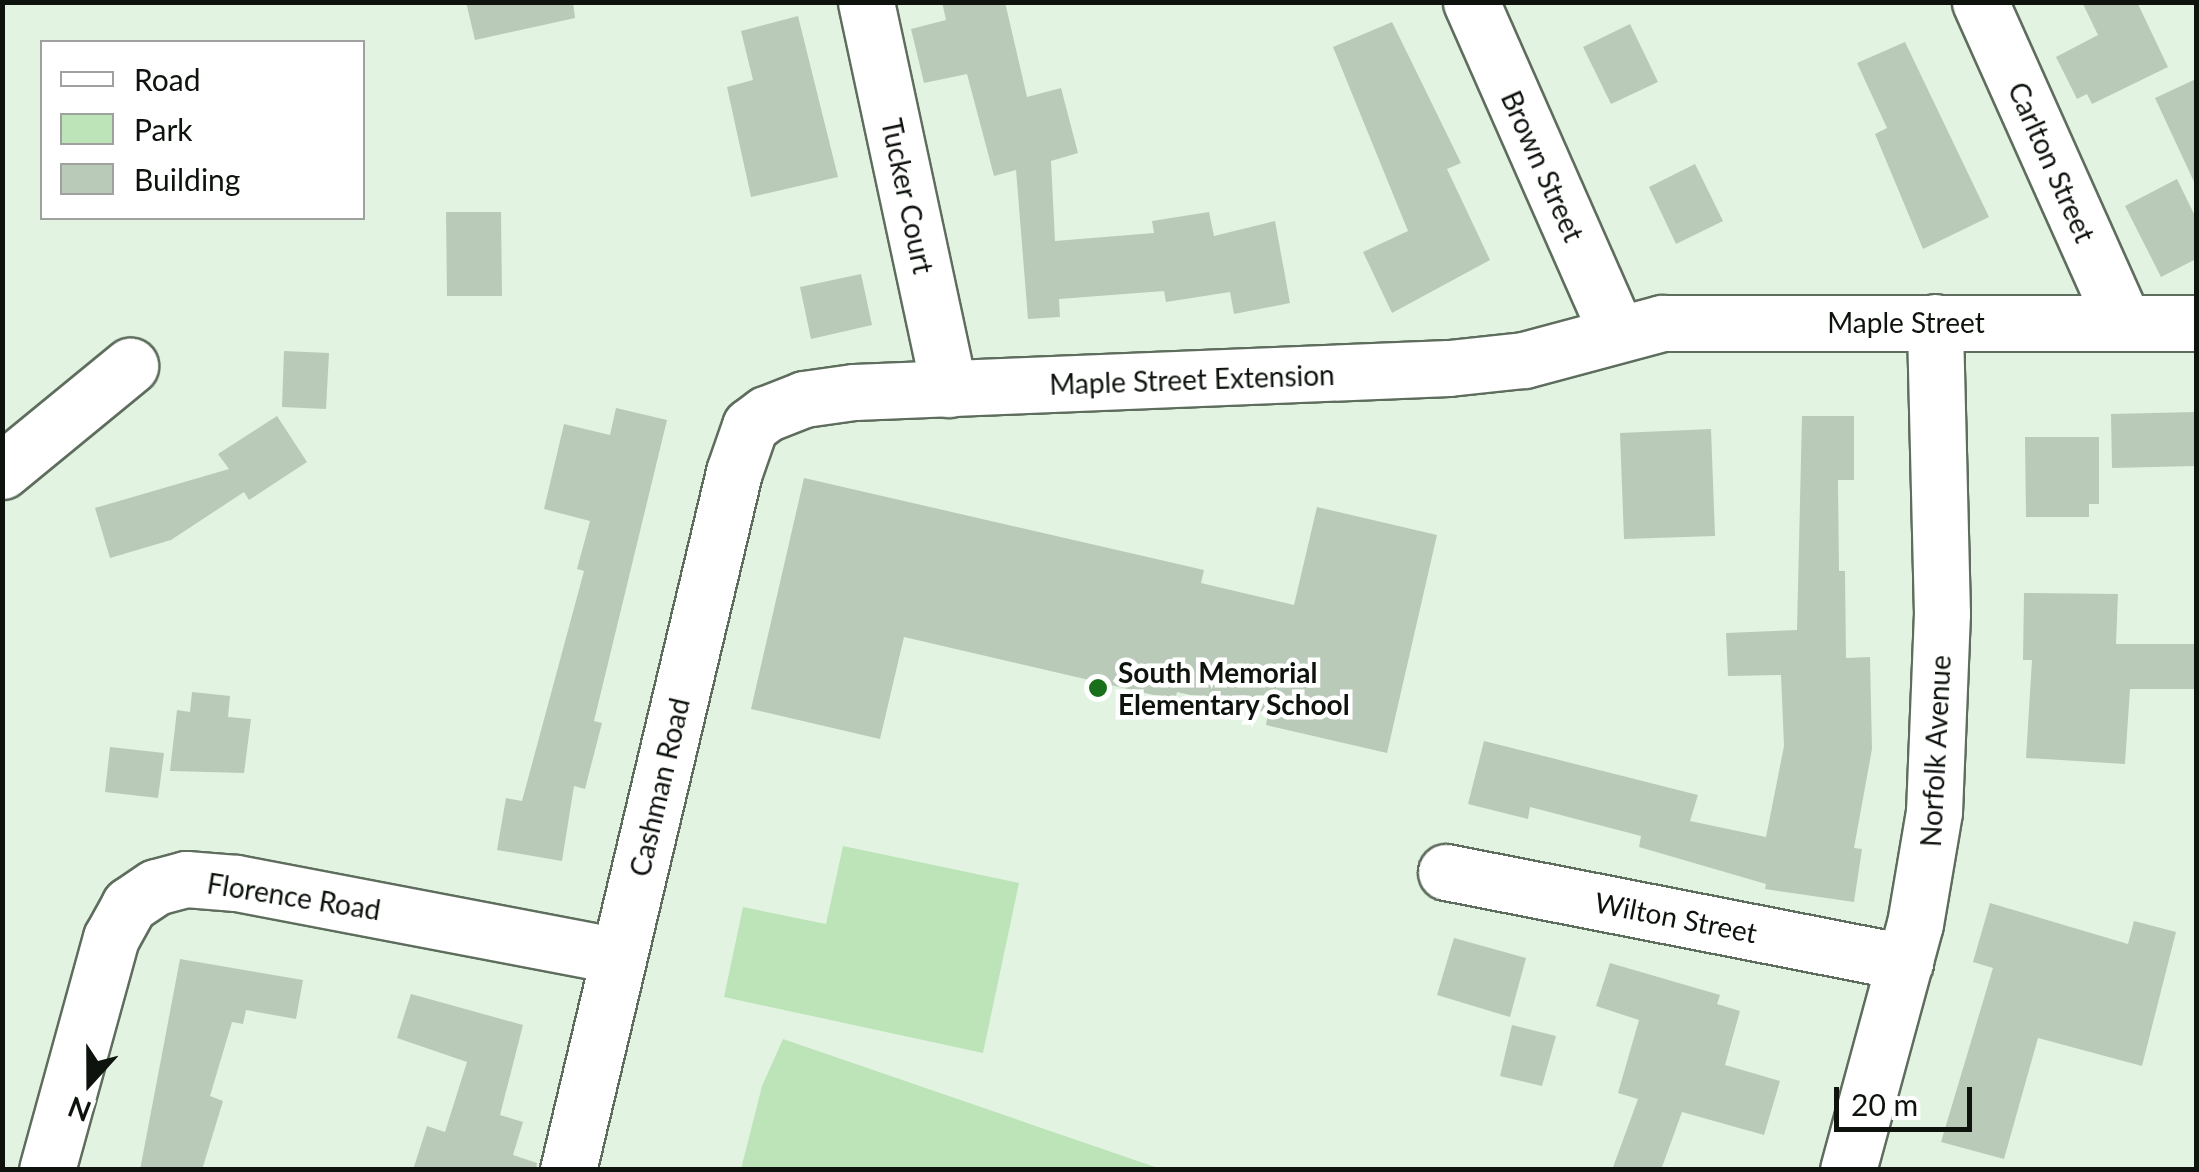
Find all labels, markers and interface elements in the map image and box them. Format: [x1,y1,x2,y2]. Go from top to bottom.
legend [40,40,365,220]
text: Road [134,61,201,97]
street label: Carlton Street [2002,77,2102,247]
street label: Brown Street [1495,85,1591,247]
text: Park [134,111,193,147]
street label: Tucker Court [875,115,941,277]
text: Building [134,161,240,197]
street label: Maple Street [1827,305,1985,339]
street label: Maple Street Extension [1049,357,1335,401]
street label: Norfolk Avenue [1913,654,1957,848]
place label: South Memorial Elementary School [1118,655,1350,721]
marker: South Memorial Elementary School [1087,677,1109,699]
street label: Cashman Road [622,694,696,880]
street label: Florence Road [205,866,383,926]
street label: Wilton Street [1592,885,1760,949]
north arrow [40,1032,140,1132]
scale bar [1839,1067,1976,1129]
text: 20 m [1851,1086,1918,1122]
text: N [63,1090,95,1130]

